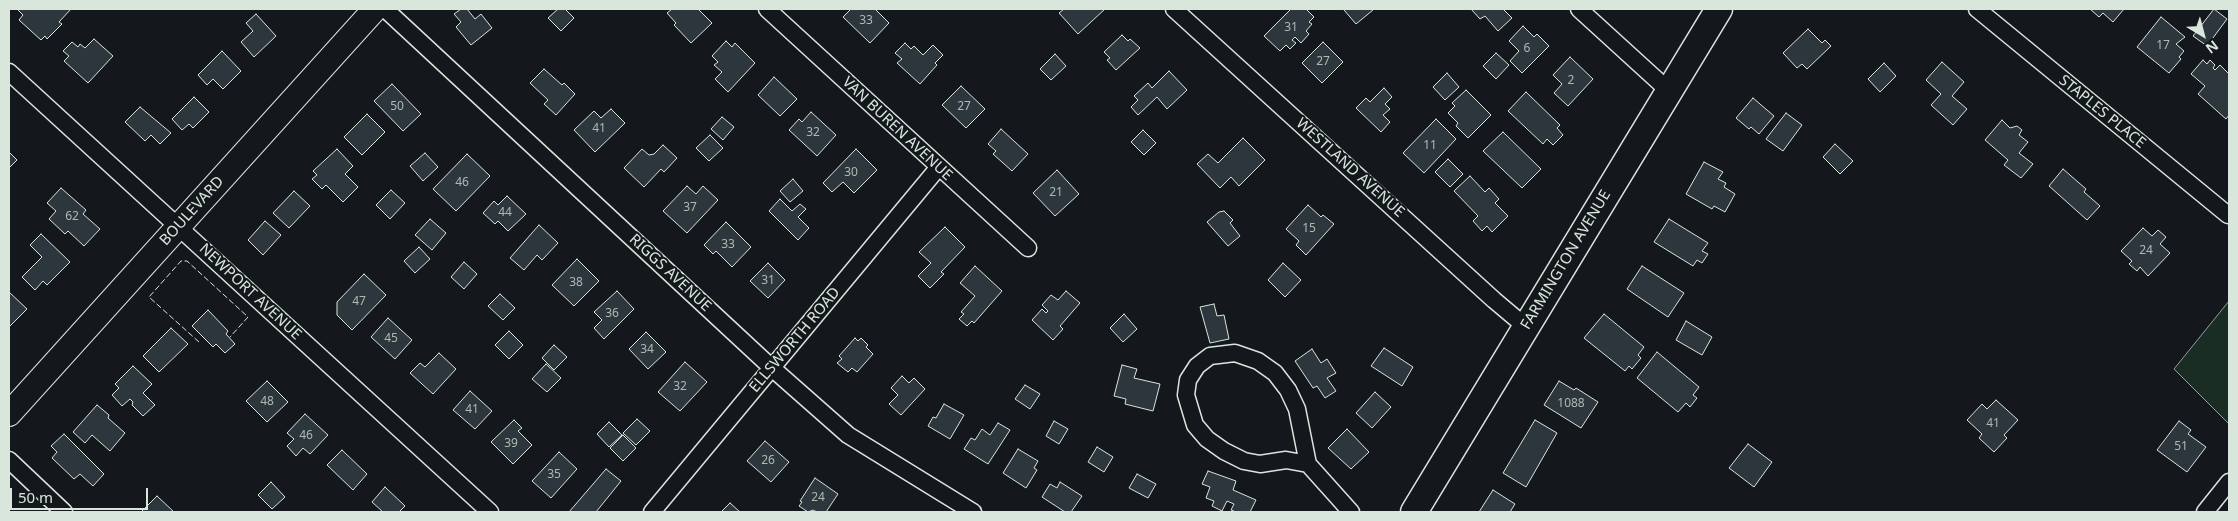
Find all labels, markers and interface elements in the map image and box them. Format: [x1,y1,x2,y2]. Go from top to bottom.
north arrow [2178,10,2228,60]
house number: 33 [859,14,873,28]
house number: 31 [1284,21,1298,35]
text: N [2202,36,2223,58]
house number: 17 [2156,39,2170,53]
house number: 6 [1524,42,1530,56]
house number: 27 [1316,55,1330,69]
street label: STAPLES PLACE [2055,71,2149,153]
street label: VAN BUREN AVENUE [838,73,956,185]
house number: 2 [1568,74,1574,88]
house number: 50 [390,100,404,114]
house number: 27 [957,100,971,114]
street label: WESTLAND AVENUE [1292,115,1408,221]
house number: 41 [592,122,606,136]
house number: 32 [806,126,820,140]
house number: 11 [1423,139,1437,153]
house number: 30 [844,166,858,180]
street label: BOULEVARD [156,173,228,249]
house number: 46 [455,176,469,190]
house number: 21 [1049,186,1063,200]
street label: FARMINGTON AVENUE [1517,187,1615,333]
house number: 37 [683,201,697,215]
house number: 44 [498,206,512,220]
house number: 62 [65,210,79,224]
house number: 15 [1302,222,1316,236]
street label: RIGGS AVENUE [625,230,715,316]
house number: 33 [721,238,735,252]
street label: NEWPORT AVENUE [195,240,305,344]
house number: 24 [2139,244,2153,258]
house number: 31 [761,274,775,288]
house number: 38 [569,276,583,290]
street label: ELLSWORTH ROAD [746,284,844,396]
house number: 47 [352,295,366,309]
house number: 36 [605,307,619,321]
house number: 45 [384,332,398,346]
house number: 34 [640,343,654,357]
house number: 32 [673,380,687,394]
house number: 48 [260,395,274,409]
house number: 1088 [1557,397,1585,411]
house number: 41 [465,403,479,417]
house number: 41 [1986,417,2000,431]
house number: 46 [299,429,313,443]
house number: 39 [504,437,518,451]
house number: 51 [2174,440,2188,454]
house number: 26 [761,454,775,468]
house number: 35 [547,468,561,482]
scale bar [12,478,150,510]
text: 50 m [18,487,53,507]
house number: 24 [811,491,825,505]

